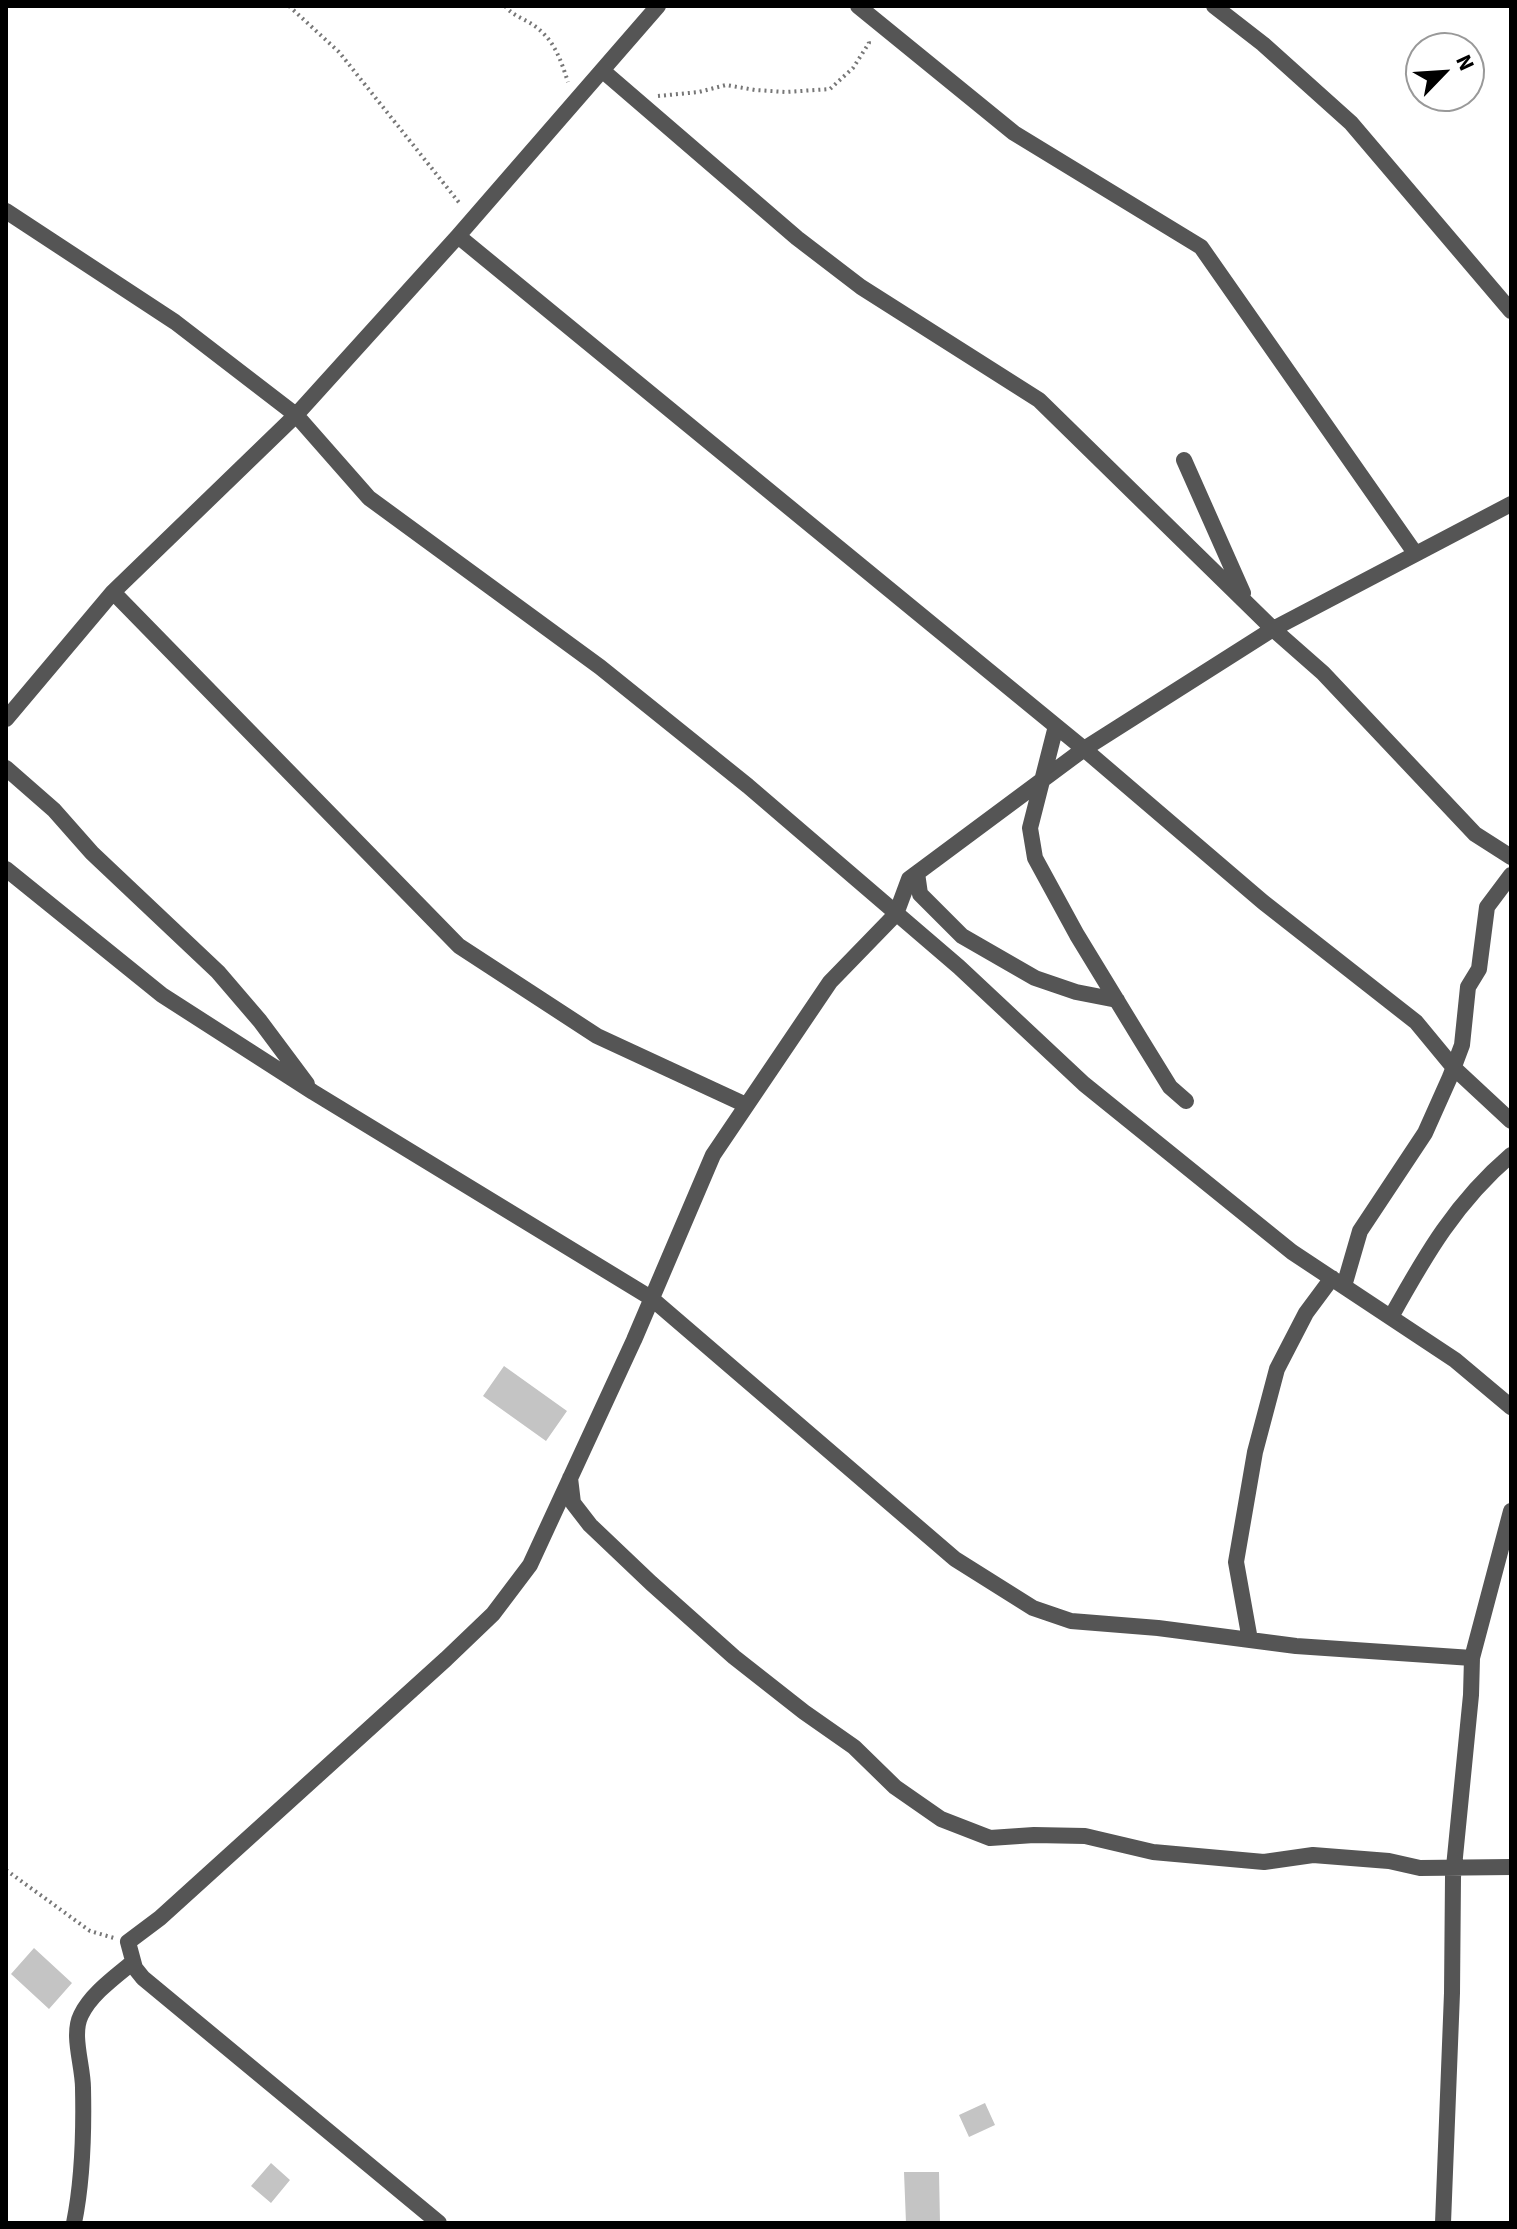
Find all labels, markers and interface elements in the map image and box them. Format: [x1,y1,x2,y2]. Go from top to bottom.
north arrow [1405,32,1485,112]
text: N [1447,49,1483,76]

